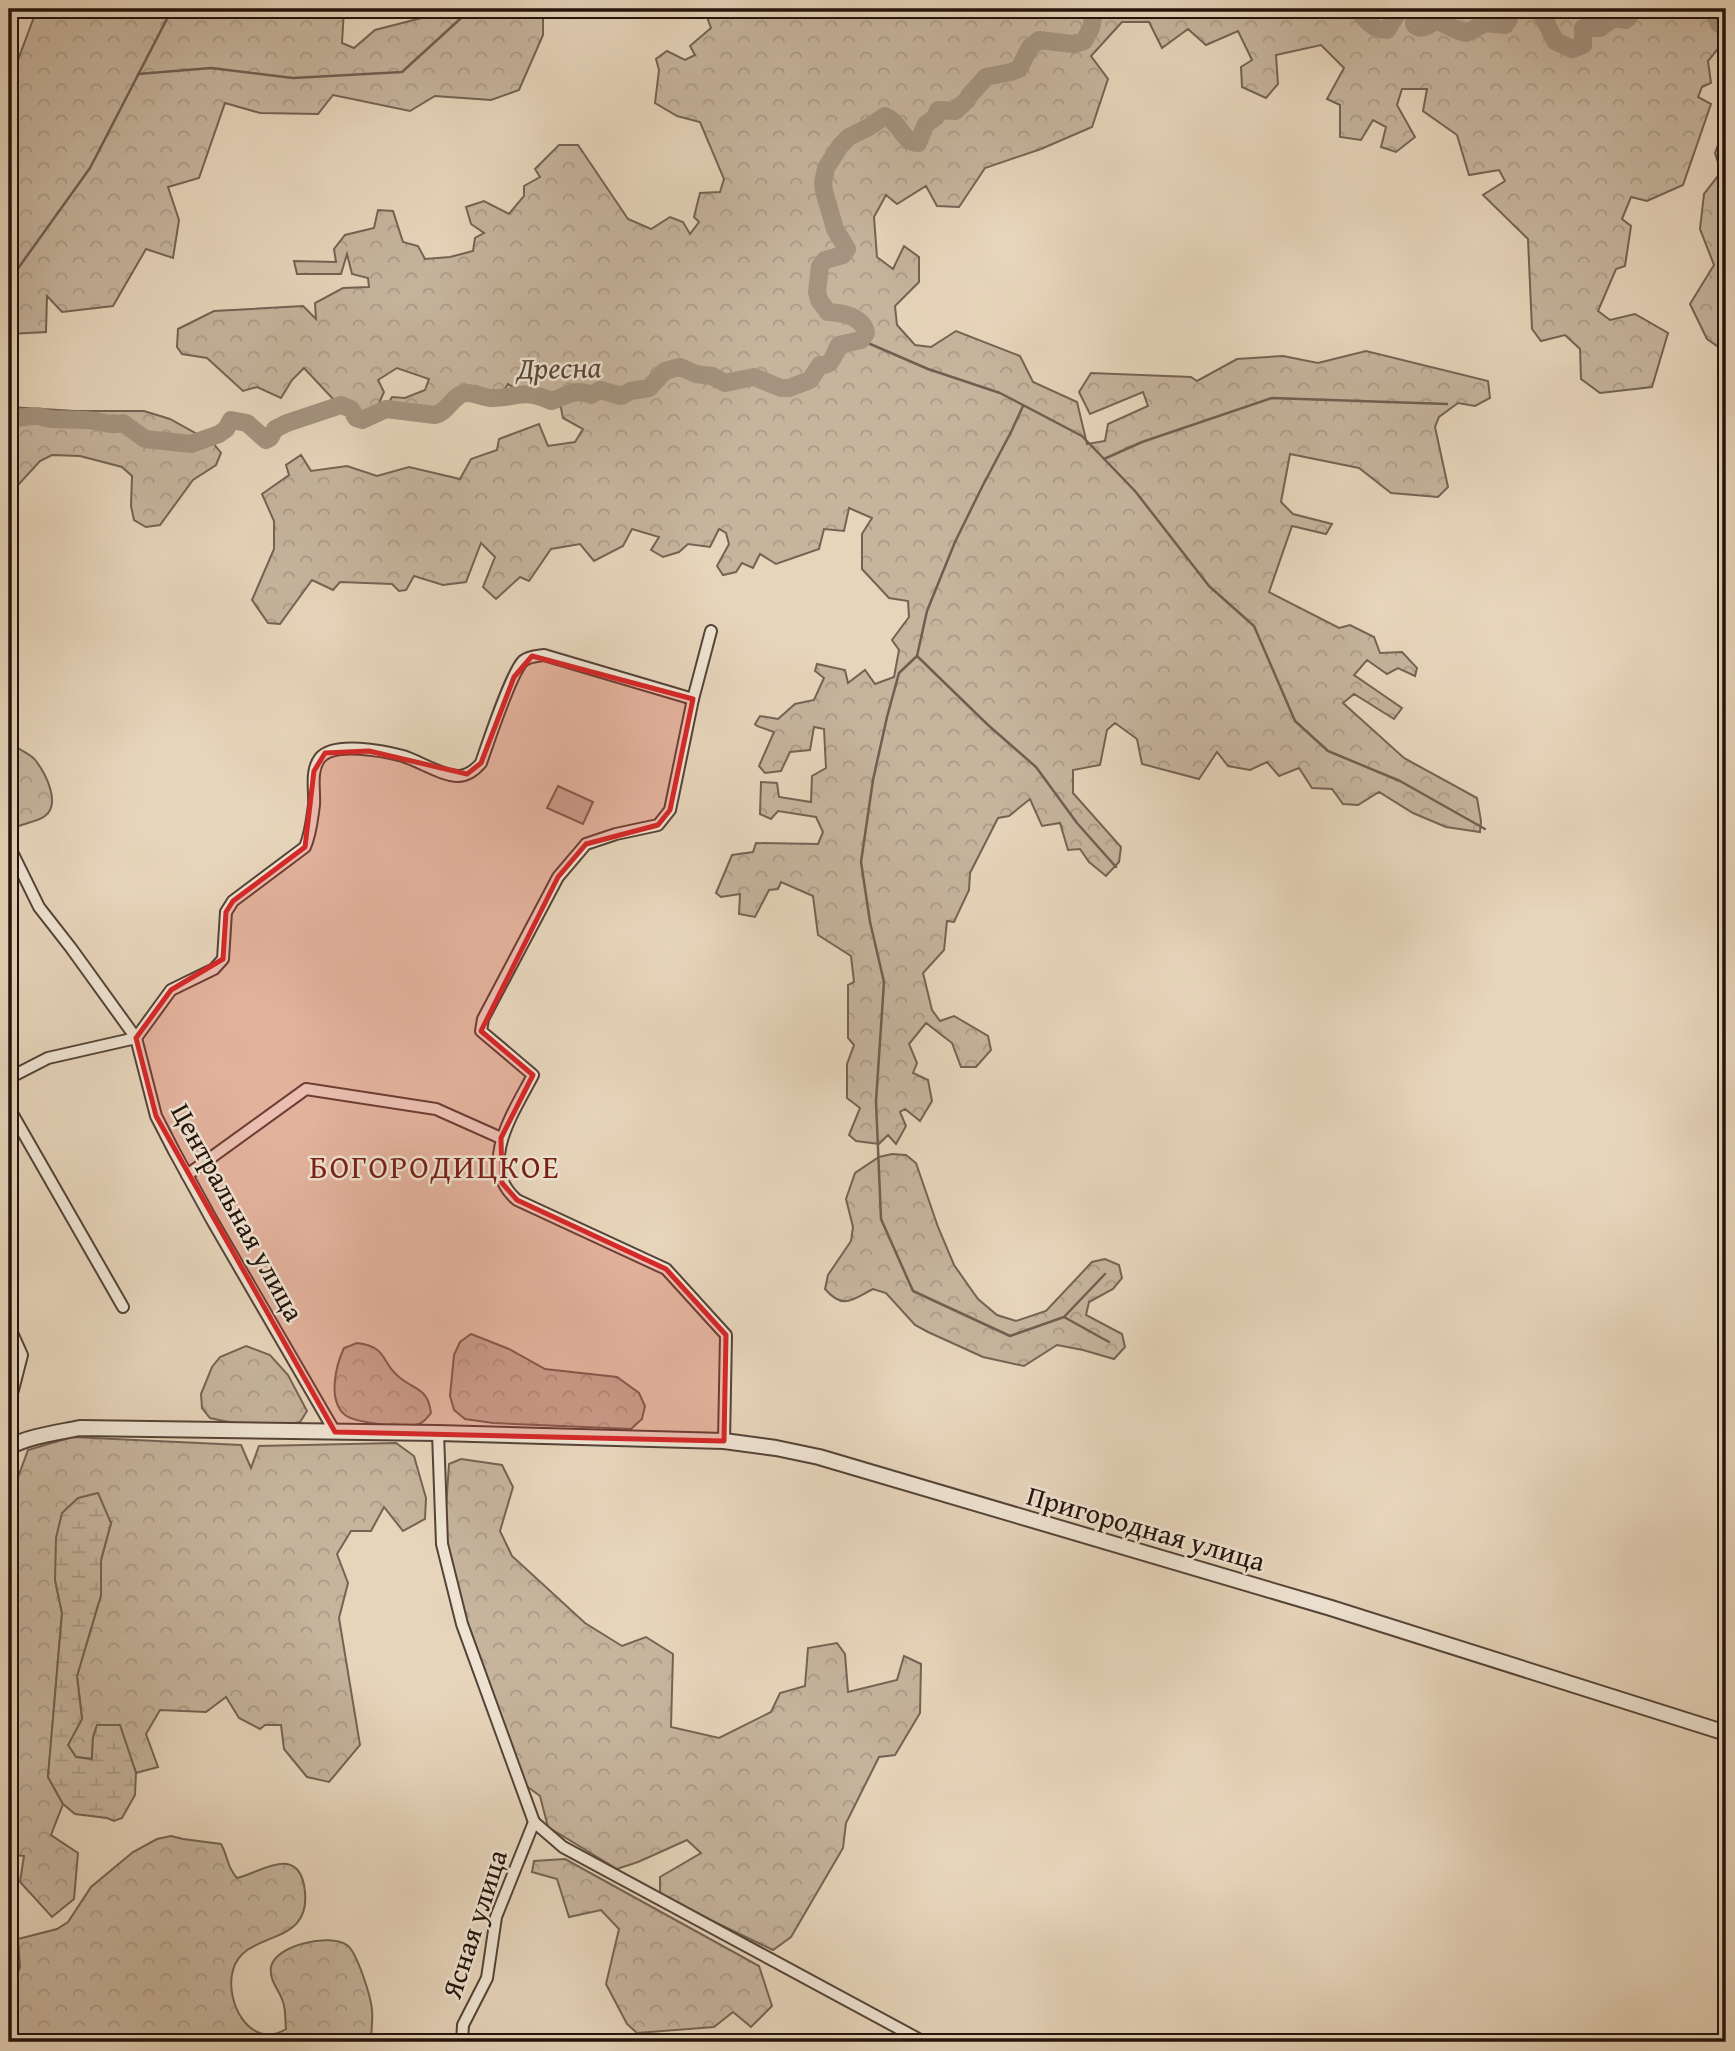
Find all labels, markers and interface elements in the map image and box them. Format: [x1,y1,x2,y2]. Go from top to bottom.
water label: Дресна [514,344,602,390]
street label: Центральная улица [161,1095,316,1329]
district label: БОГОРОДИЦКОЕ [309,1143,561,1190]
street label: Пригородная улица [1022,1474,1271,1581]
street label: Ясная улица [430,1843,517,2005]

